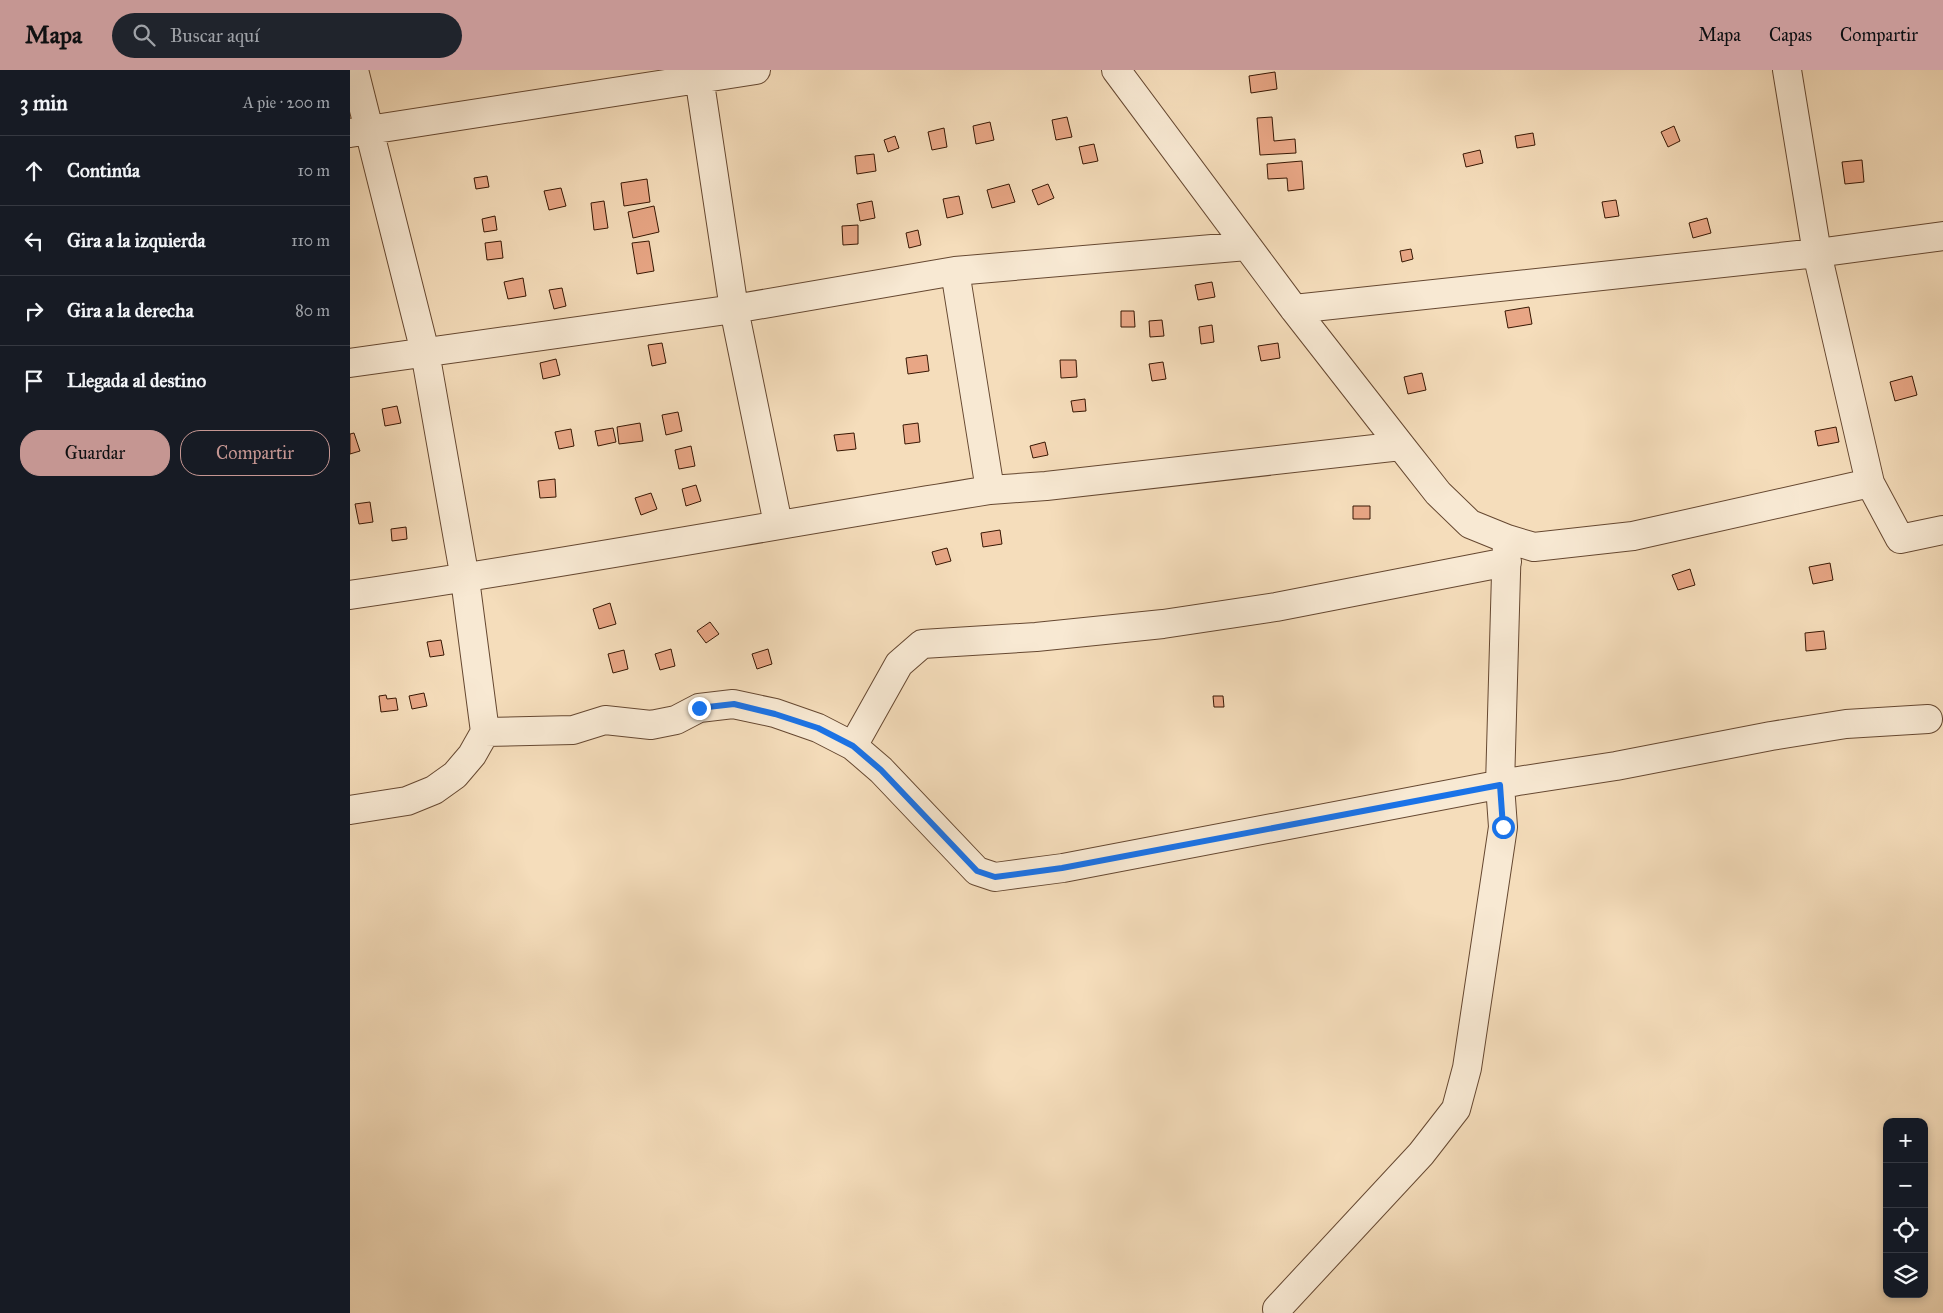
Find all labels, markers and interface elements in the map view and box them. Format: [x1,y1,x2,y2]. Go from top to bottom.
search box [112,13,462,58]
text: Mapa [25,20,82,50]
icon: search [130,21,158,49]
text: Buscar aquí [170,24,259,47]
text: Mapa [1698,24,1741,46]
text: Capas [1769,24,1812,46]
text: Compartir [1840,24,1918,46]
text: 3 min [20,90,68,116]
text: A pie · 200 m [243,93,330,112]
icon: ahead [20,157,48,185]
text: Continúa [67,159,140,182]
text: 10 m [298,161,330,180]
icon: left [20,227,48,255]
text: Gira a la izquierda [67,229,206,252]
text: 110 m [291,231,330,250]
icon: right [20,297,48,325]
text: Gira a la derecha [67,299,194,322]
text: 80 m [295,301,330,320]
icon: arrive [20,367,48,395]
text: Llegada al destino [67,369,206,392]
button: Guardar [20,430,170,476]
button: Compartir [180,430,330,476]
route end [688,697,711,720]
route start [1492,816,1515,839]
map controls [1883,1118,1928,1298]
button: + [1883,1118,1928,1163]
button: − [1883,1163,1928,1208]
button: locate [1883,1208,1928,1253]
button: layers [1883,1253,1928,1298]

